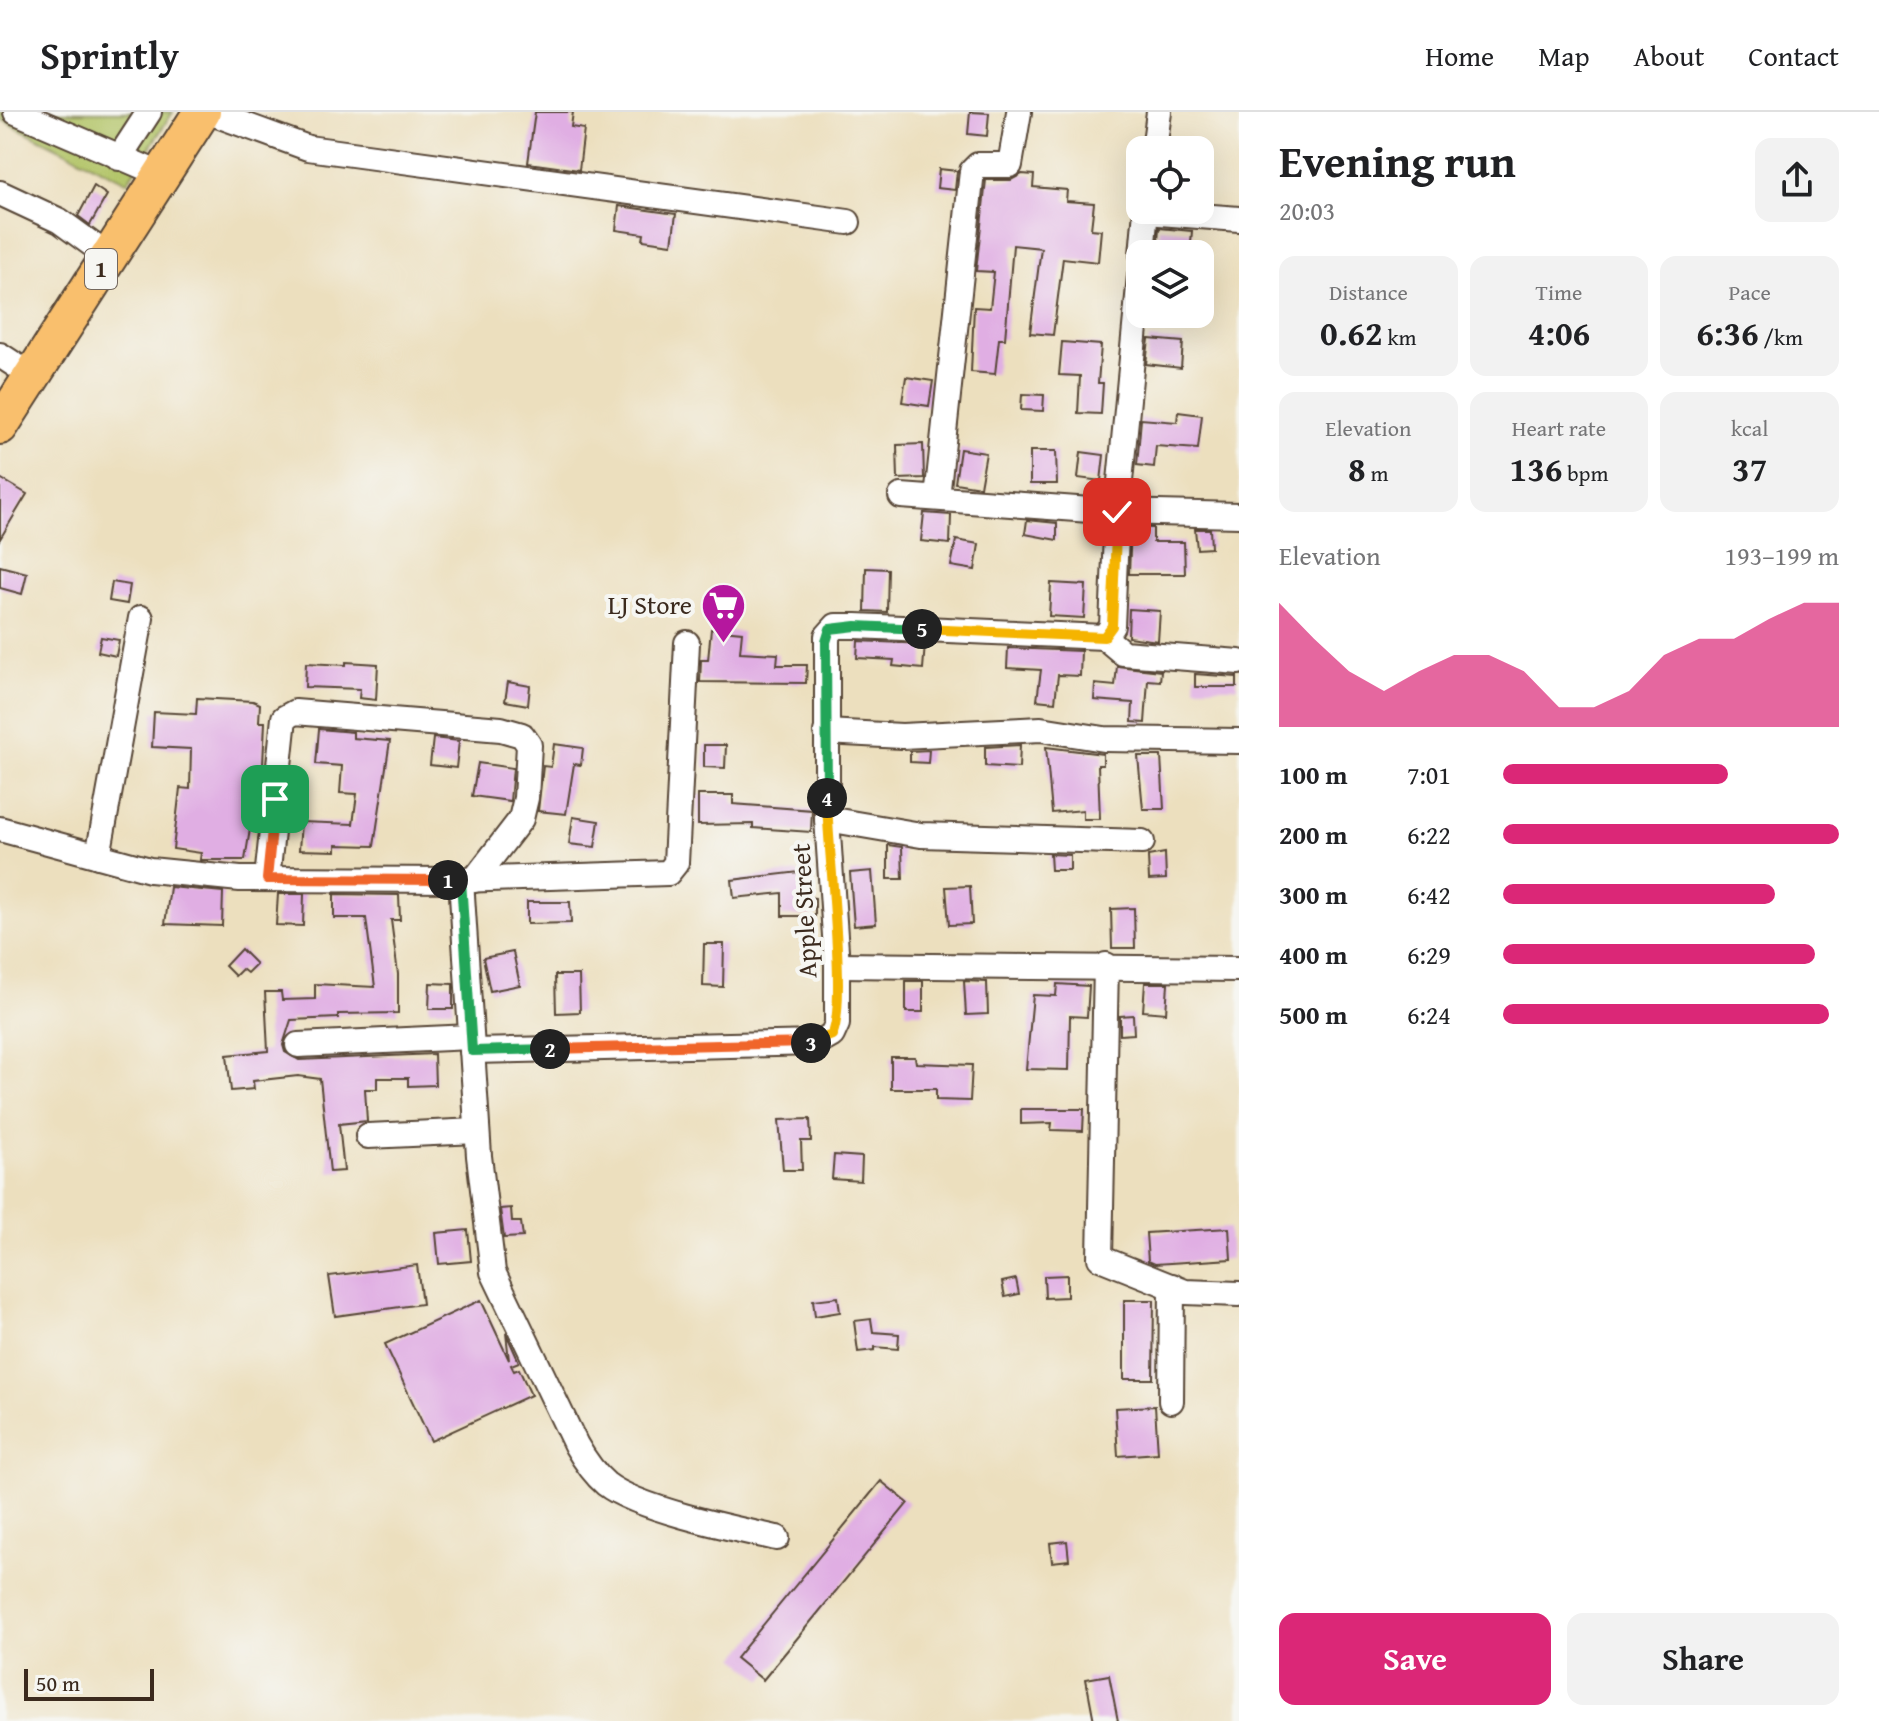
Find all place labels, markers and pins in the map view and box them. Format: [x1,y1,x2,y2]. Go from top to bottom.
pin [1083,478,1151,546]
supermarket icon: LJ Store [699,581,747,644]
place label: LJ Store [608,585,692,624]
pin: 5 [902,609,942,649]
pin [241,765,309,833]
pin: 4 [807,778,847,818]
pin: 1 [428,860,468,900]
pin: 3 [791,1023,831,1063]
pin: 2 [530,1029,570,1069]

